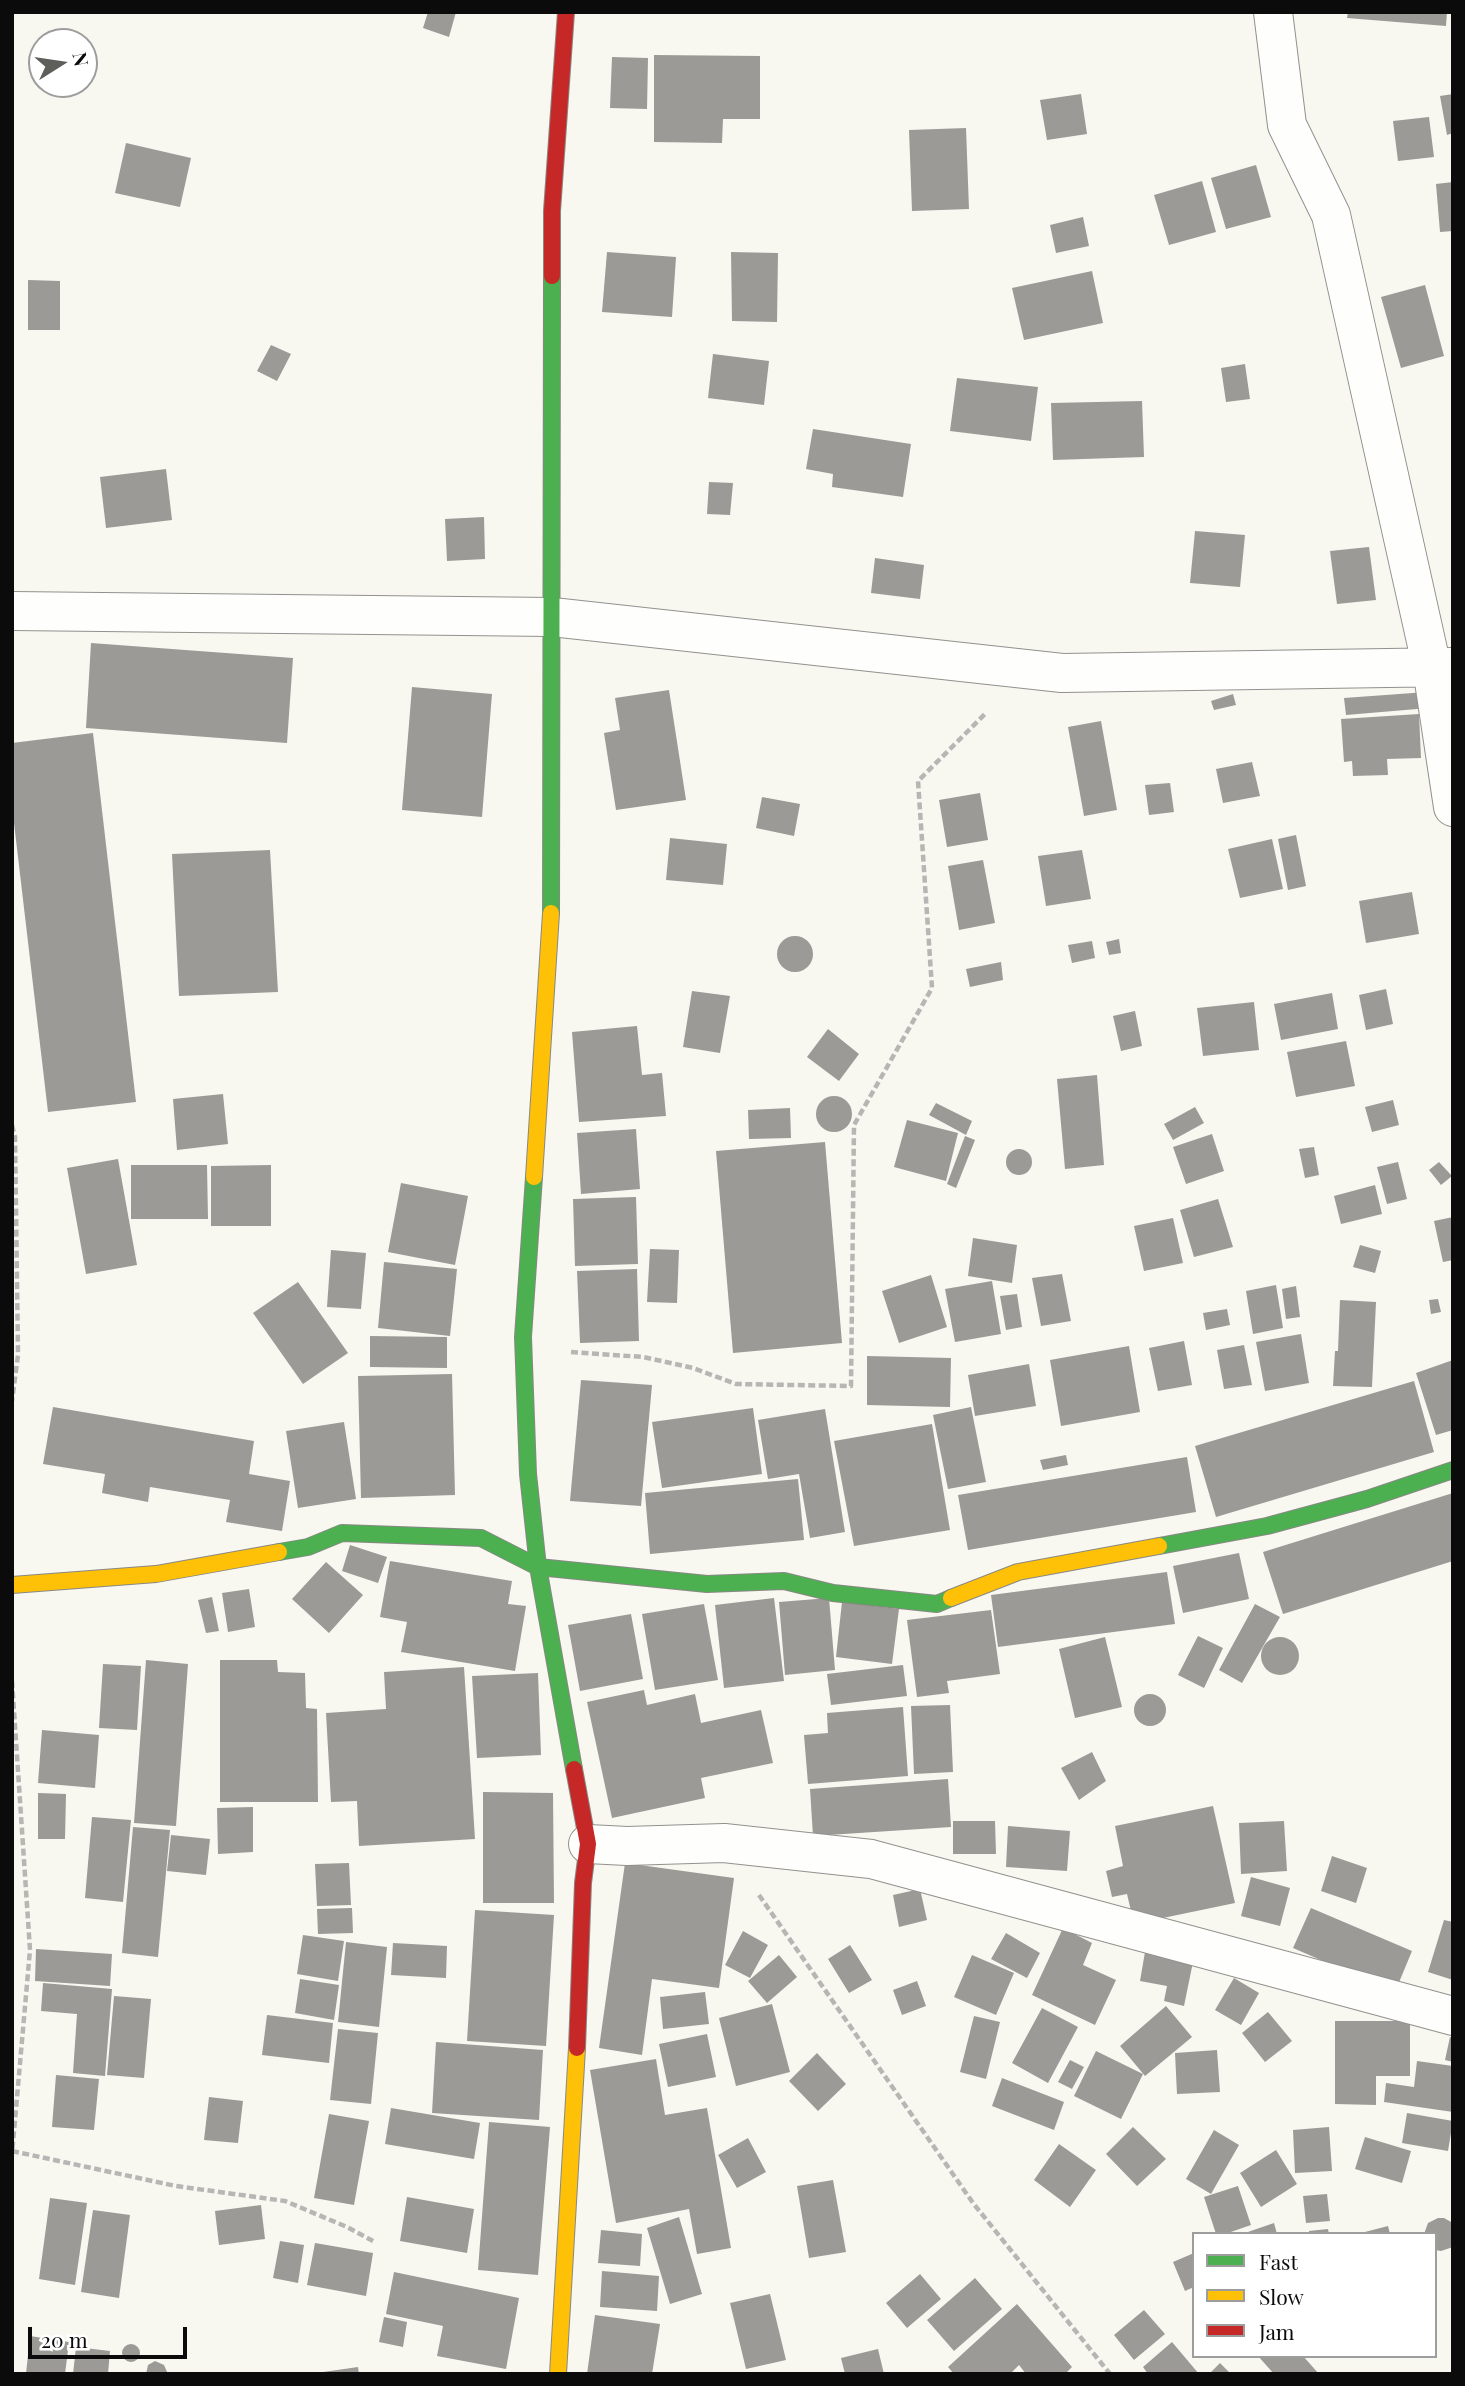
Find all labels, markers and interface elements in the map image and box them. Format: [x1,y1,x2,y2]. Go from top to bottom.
north arrow [28,28,98,98]
text: N [67,50,96,68]
legend [1192,2232,1437,2358]
text: Fast [1259,2247,1298,2275]
text: Slow [1259,2282,1304,2310]
scale bar [32,2312,191,2356]
text: Jam [1259,2317,1295,2345]
text: 20 m [41,2325,88,2353]

